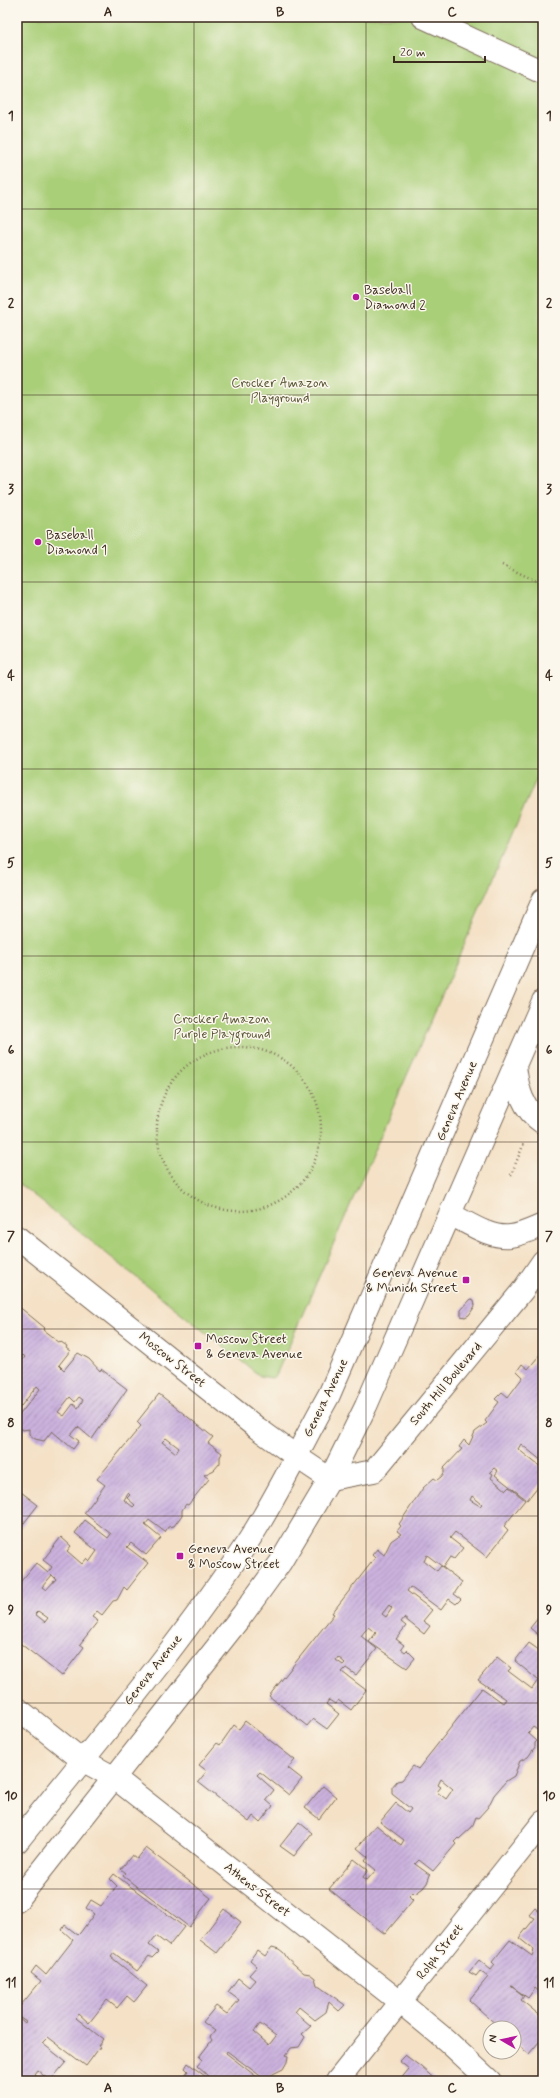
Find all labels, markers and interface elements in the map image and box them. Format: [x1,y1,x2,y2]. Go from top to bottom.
text: A [104,4,112,21]
text: B [276,4,285,21]
text: C [447,4,457,21]
scale bar [394,38,485,64]
text: 20 m [400,45,426,61]
text: 1 [8,108,14,125]
text: 1 [546,108,552,125]
place label: Baseball Diamond 2 [364,282,426,314]
marker: Baseball Diamond 2 [351,292,361,302]
text: 2 [8,295,15,312]
text: 2 [546,295,553,312]
park label: Crocker Amazon Playground [231,375,329,407]
text: 3 [8,481,14,498]
text: 3 [546,481,552,498]
place label: Baseball Diamond 1 [46,527,107,559]
marker: Baseball Diamond 1 [33,537,43,547]
text: 4 [7,668,15,685]
text: 4 [545,668,553,685]
text: 5 [7,855,15,872]
text: 5 [545,855,553,872]
park label: Crocker Amazon Purple Playground [173,1011,271,1045]
text: 6 [8,1042,15,1059]
text: 6 [546,1042,553,1059]
street label: Geneva Avenue [432,1058,482,1144]
text: 7 [7,1228,15,1245]
text: 7 [545,1228,553,1245]
place label: Geneva Avenue & Munich Street [366,1265,458,1297]
marker: Geneva Avenue & Munich Street [461,1275,471,1285]
street label: Moscow Street [135,1328,209,1392]
place label: Moscow Street & Geneva Avenue [206,1331,303,1363]
street label: South Hill Boulevard [406,1339,486,1429]
marker: Moscow Street & Geneva Avenue [193,1341,203,1351]
street label: Geneva Avenue [300,1356,352,1440]
text: 8 [7,1415,15,1432]
text: 8 [545,1415,553,1432]
place label: Geneva Avenue & Moscow Street [188,1541,280,1573]
marker: Geneva Avenue & Moscow Street [175,1551,185,1561]
text: 9 [8,1602,15,1619]
text: 9 [546,1602,553,1619]
street label: Geneva Avenue [120,1631,186,1709]
text: 10 [4,1788,18,1805]
text: 10 [542,1788,556,1805]
street label: Athens Street [220,1859,294,1921]
street label: Rolph Street [413,1921,467,1983]
text: 11 [5,1975,17,1992]
text: 11 [543,1975,555,1992]
north arrow [482,2020,522,2060]
text: N [486,2034,501,2043]
text: A [104,2080,112,2097]
text: B [276,2080,285,2097]
text: C [447,2080,457,2097]

